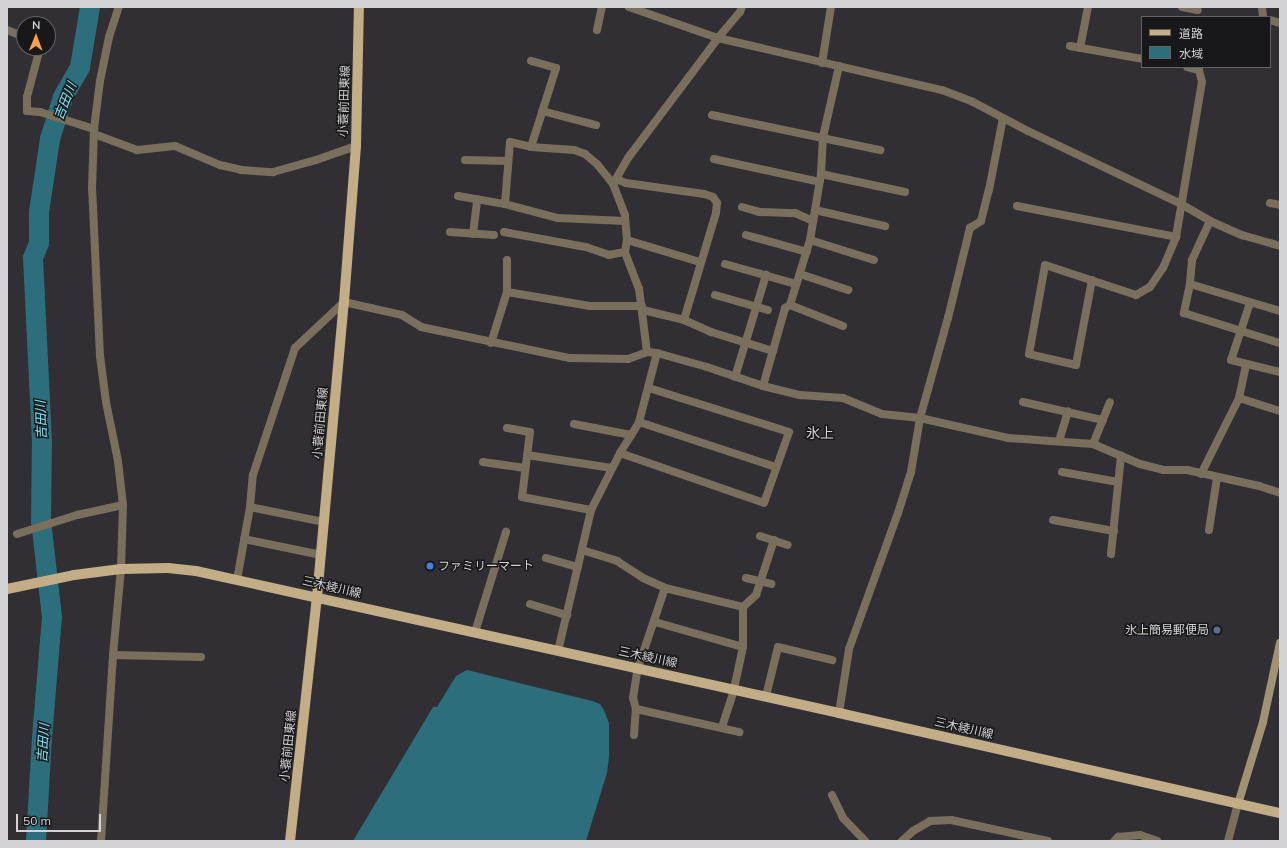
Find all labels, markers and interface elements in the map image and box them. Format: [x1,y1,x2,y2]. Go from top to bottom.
north arrow [16,16,56,56]
legend [1141,16,1271,68]
text: N [32,18,40,32]
text: 道路 [1179,26,1203,41]
text: 水域 [1179,46,1203,61]
street label: 小蓑前田東線 [336,65,352,137]
water label: 吉田川 [50,80,80,122]
street label: 小蓑前田東線 [310,387,330,459]
water label: 吉田川 [33,400,49,440]
district label: 氷上 [806,425,834,441]
place label: ファミリーマート [438,559,534,573]
marker: ファミリーマート [425,561,435,571]
street label: 三木綾川線 [301,573,363,601]
place label: 氷上簡易郵便局 [1125,623,1209,637]
marker: 氷上簡易郵便局 [1212,625,1222,635]
street label: 三木綾川線 [617,644,679,670]
street label: 小蓑前田東線 [277,709,299,783]
street label: 三木綾川線 [933,714,995,742]
water label: 吉田川 [34,723,52,763]
scale bar [18,806,103,832]
text: 50 m [23,813,51,828]

